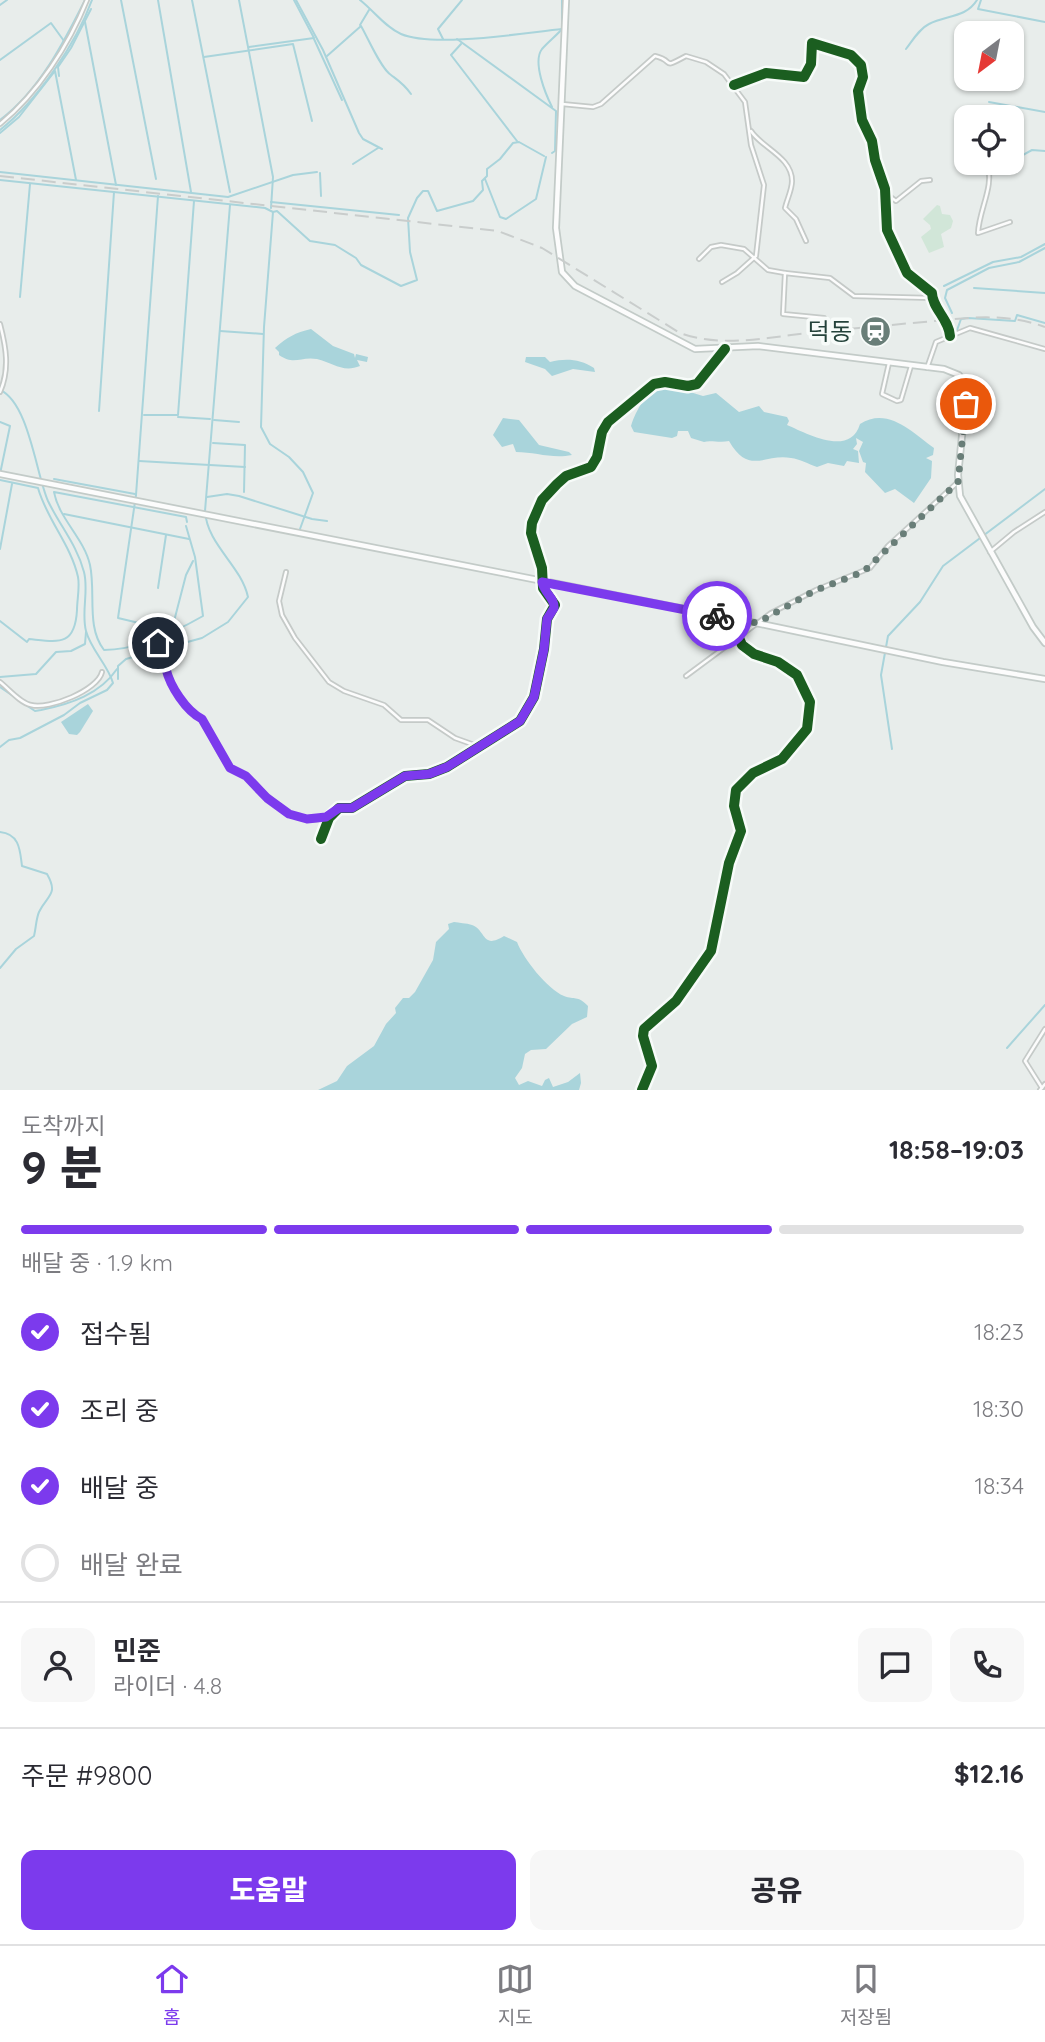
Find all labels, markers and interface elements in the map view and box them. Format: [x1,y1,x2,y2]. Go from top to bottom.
north arrow [954,21,1024,91]
map controls [954,21,1024,175]
button: locate [954,105,1024,175]
station icon: 덕동 [858,314,892,348]
place label: 덕동 [808,316,852,346]
pin [936,374,996,434]
icon: bag [947,385,985,423]
courier [682,581,752,651]
icon: bike [698,597,736,635]
pin [128,613,188,673]
icon: home [139,624,177,662]
text: 도착까지 [21,1111,106,1140]
text: 18:58–19:03 [889,1133,1024,1166]
text: 9 분 [21,1138,102,1196]
text: 배달 중 · 1.9 km [21,1248,173,1277]
icon: check [21,1313,59,1351]
text: 접수됨 [80,1317,152,1350]
text: 18:23 [974,1317,1024,1346]
icon: check [21,1390,59,1428]
text: 조리 중 [80,1394,159,1427]
text: 18:30 [973,1394,1024,1423]
icon: check [21,1467,59,1505]
text: 배달 중 [80,1471,159,1504]
text: 18:34 [975,1471,1024,1500]
text: 배달 완료 [80,1548,183,1581]
button: person [21,1628,95,1702]
button: chat [858,1628,932,1702]
button: phone [950,1628,1024,1702]
text: 민준 [113,1634,161,1667]
text: 라이더 · 4.8 [113,1671,222,1700]
text: $12.16 [954,1757,1024,1790]
text: 주문 #9800 [21,1759,152,1792]
button: 도움말 [21,1850,516,1930]
button: 공유 [530,1850,1024,1930]
tab: 홈 [153,1960,191,2029]
tab: 지도 [496,1960,534,2029]
tab: 저장됨 [840,1960,892,2029]

